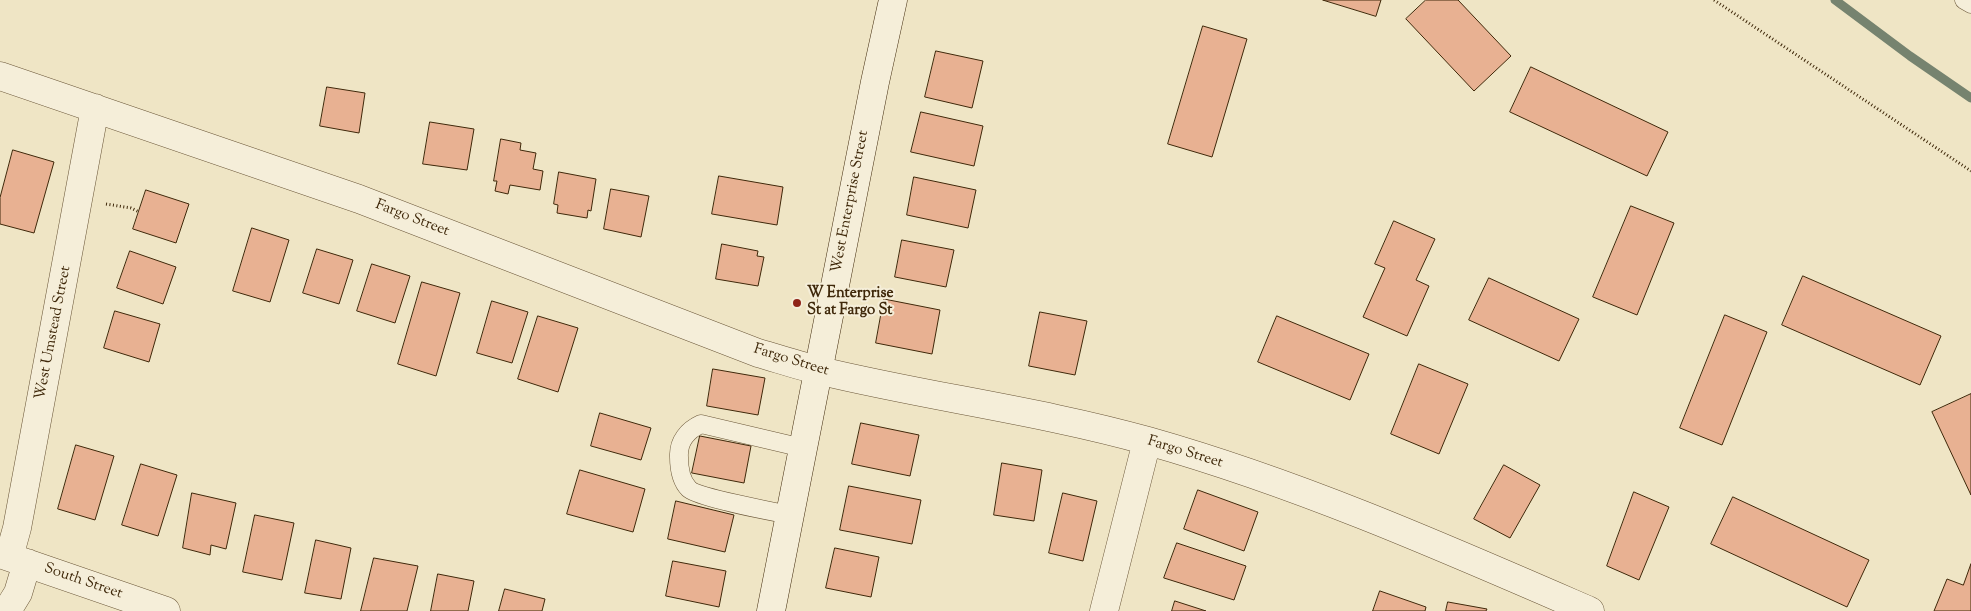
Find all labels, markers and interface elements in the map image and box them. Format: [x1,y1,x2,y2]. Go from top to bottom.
street label: West Enterprise Street [828,129,874,275]
street label: Fargo Street [372,197,452,241]
street label: West Umstead Street [32,264,76,402]
place label: W Enterprise St at Fargo St [807,285,893,320]
marker: W Enterprise St at Fargo St [791,297,803,309]
street label: Fargo Street [751,341,831,381]
street label: Fargo Street [1145,433,1225,473]
street label: South Street [41,560,125,604]

